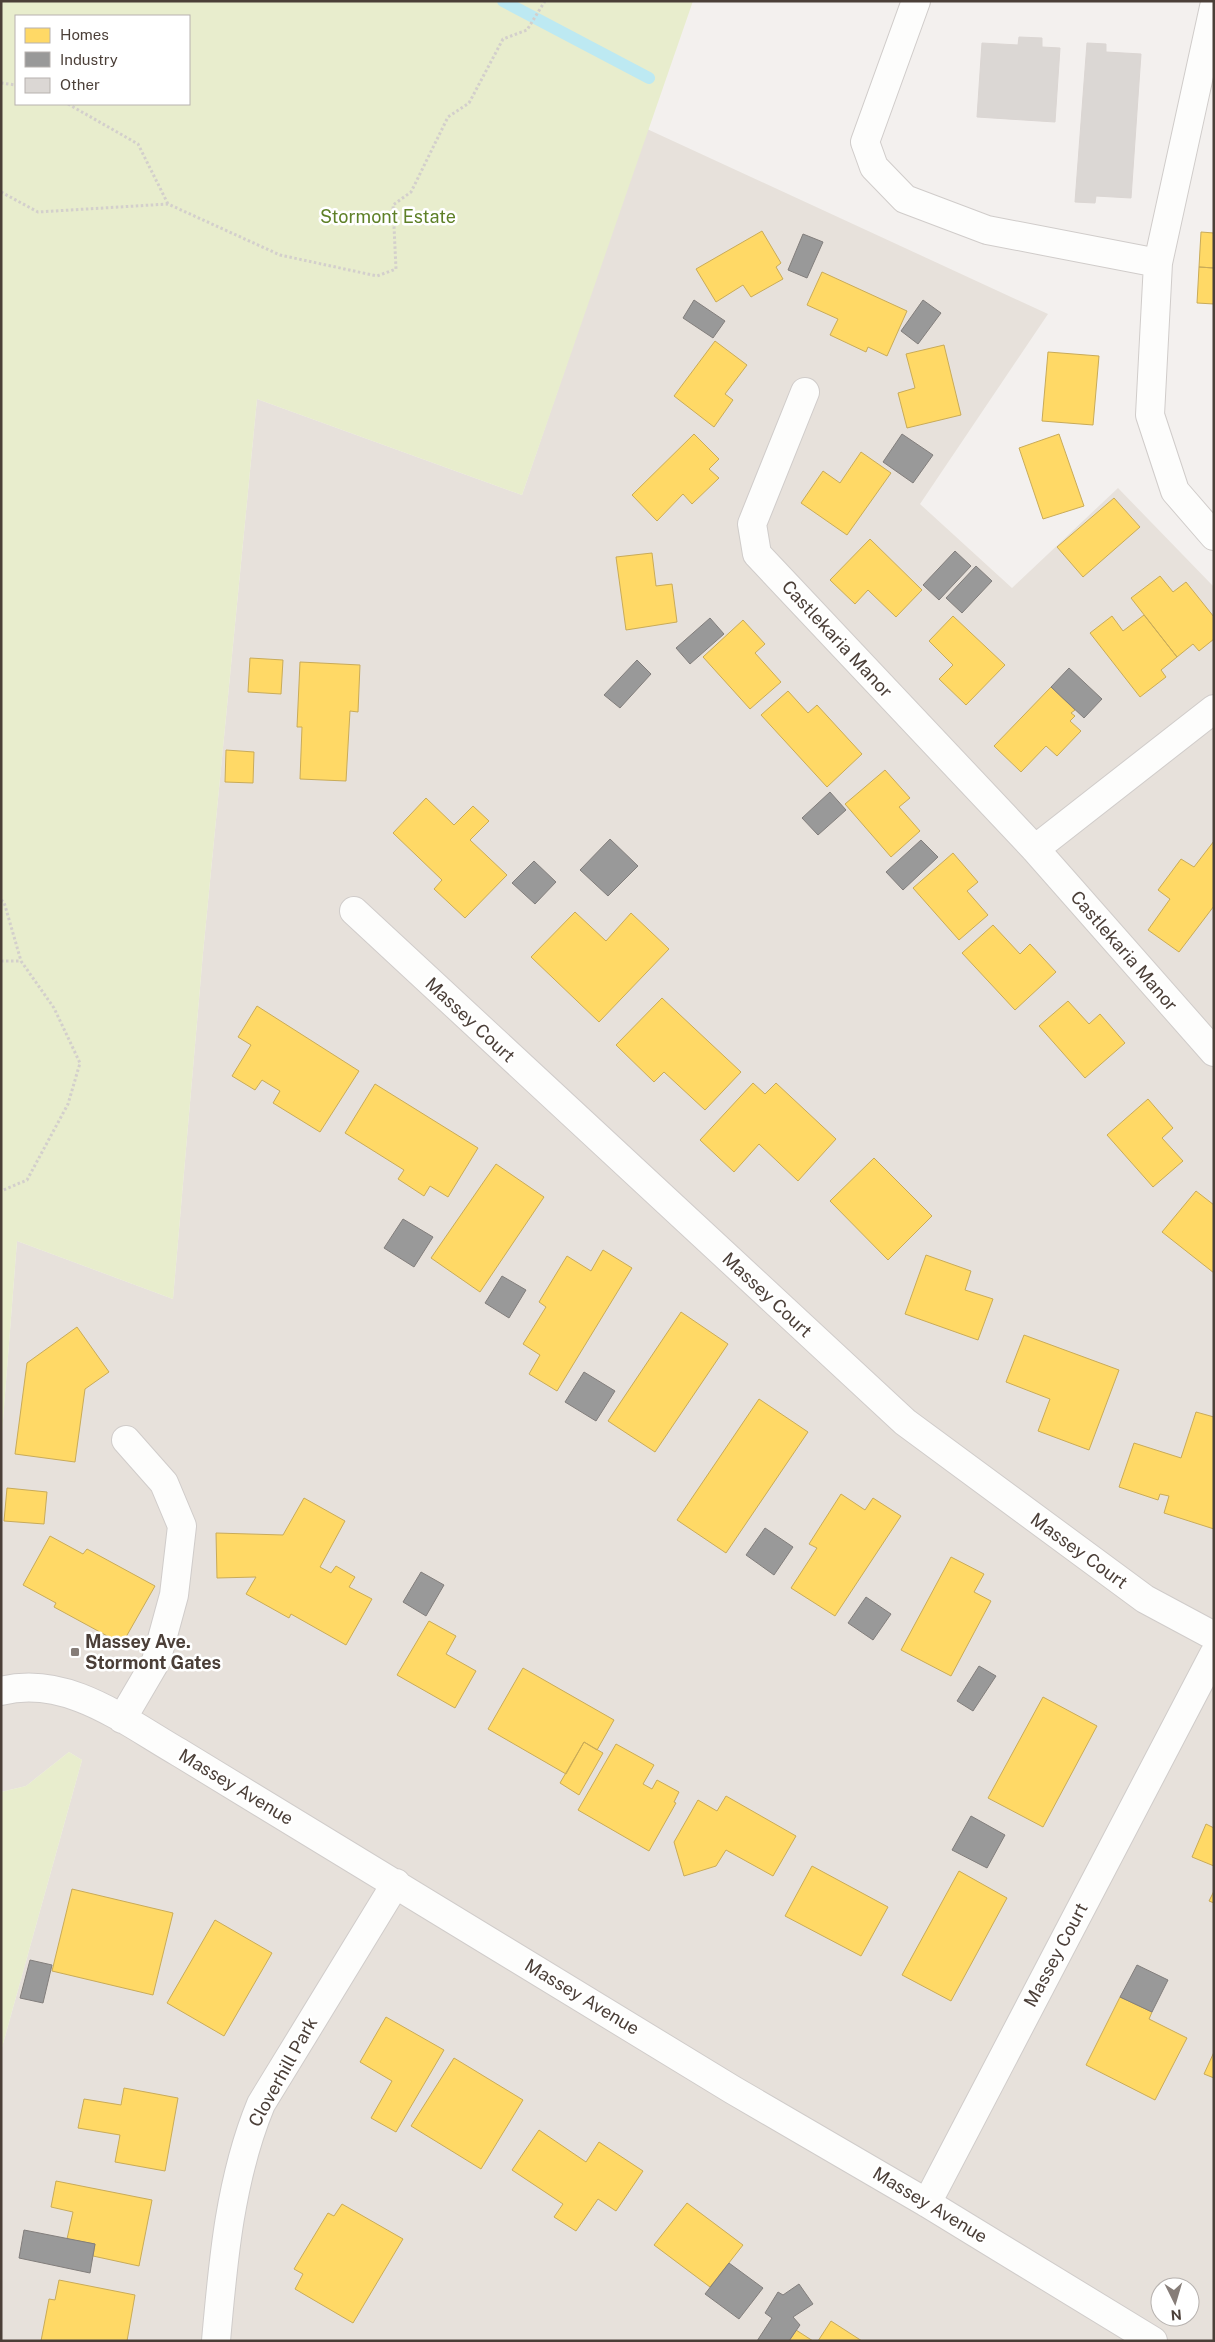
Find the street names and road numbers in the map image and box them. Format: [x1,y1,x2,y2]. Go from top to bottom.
street label: Castlekaria Manor [778,576,897,702]
street label: Castlekaria Manor [1066,886,1182,1015]
street label: Massey Court [421,973,519,1066]
street label: Massey Court [718,1248,816,1341]
street label: Massey Court [1027,1508,1132,1593]
street label: Massey Avenue [175,1744,297,1829]
street label: Massey Court [1019,1899,1092,2010]
street label: Massey Avenue [521,1954,643,2039]
street label: Cloverhill Park [244,2013,321,2130]
street label: Massey Avenue [869,2162,991,2247]

